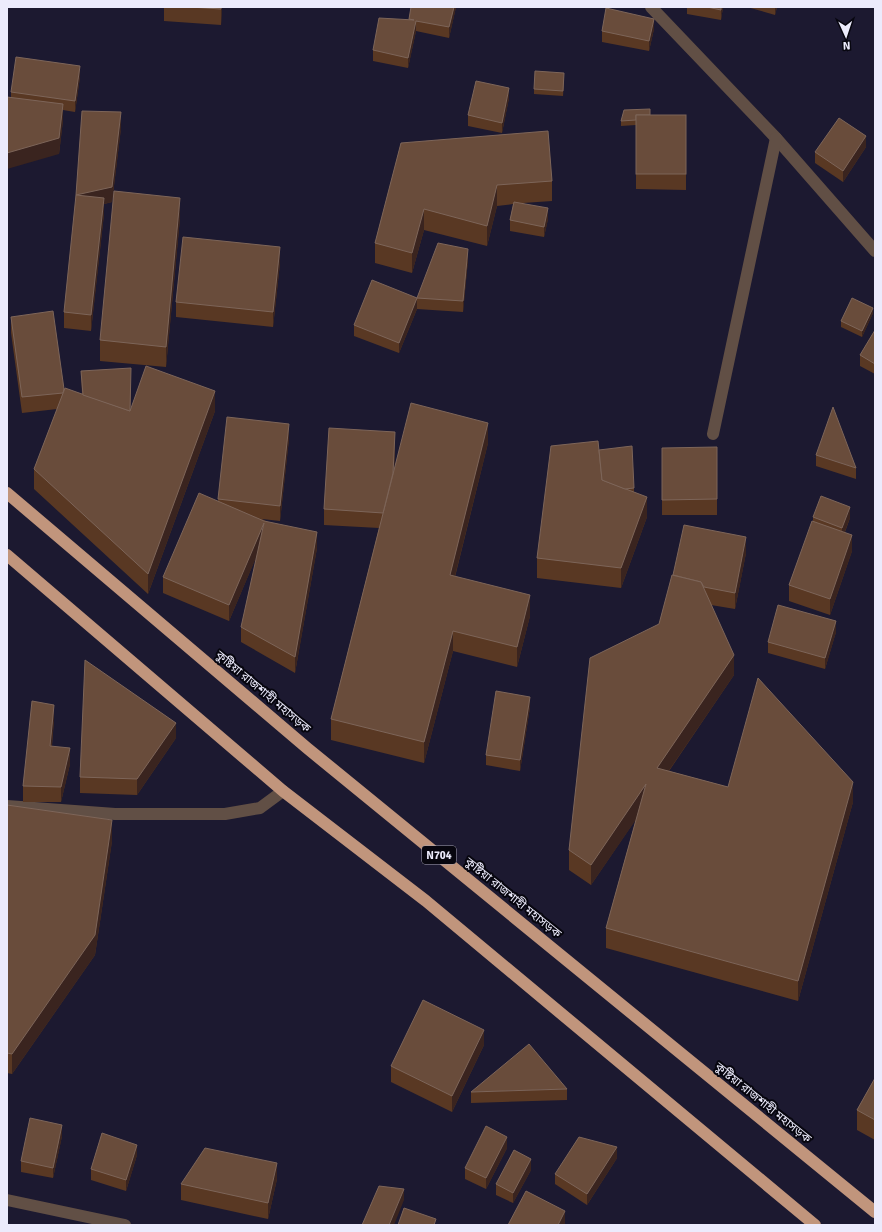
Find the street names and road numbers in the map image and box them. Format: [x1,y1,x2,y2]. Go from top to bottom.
street label: কুষ্টিয়া রাজশাহী মহাসড়ক [212,646,314,736]
road number: N704 [422,846,456,864]
street label: কুষ্টিয়া রাজশাহী মহাসড়ক [461,853,565,942]
street label: কুষ্টিয়া রাজশাহী মহাসড়ক [711,1058,815,1147]

